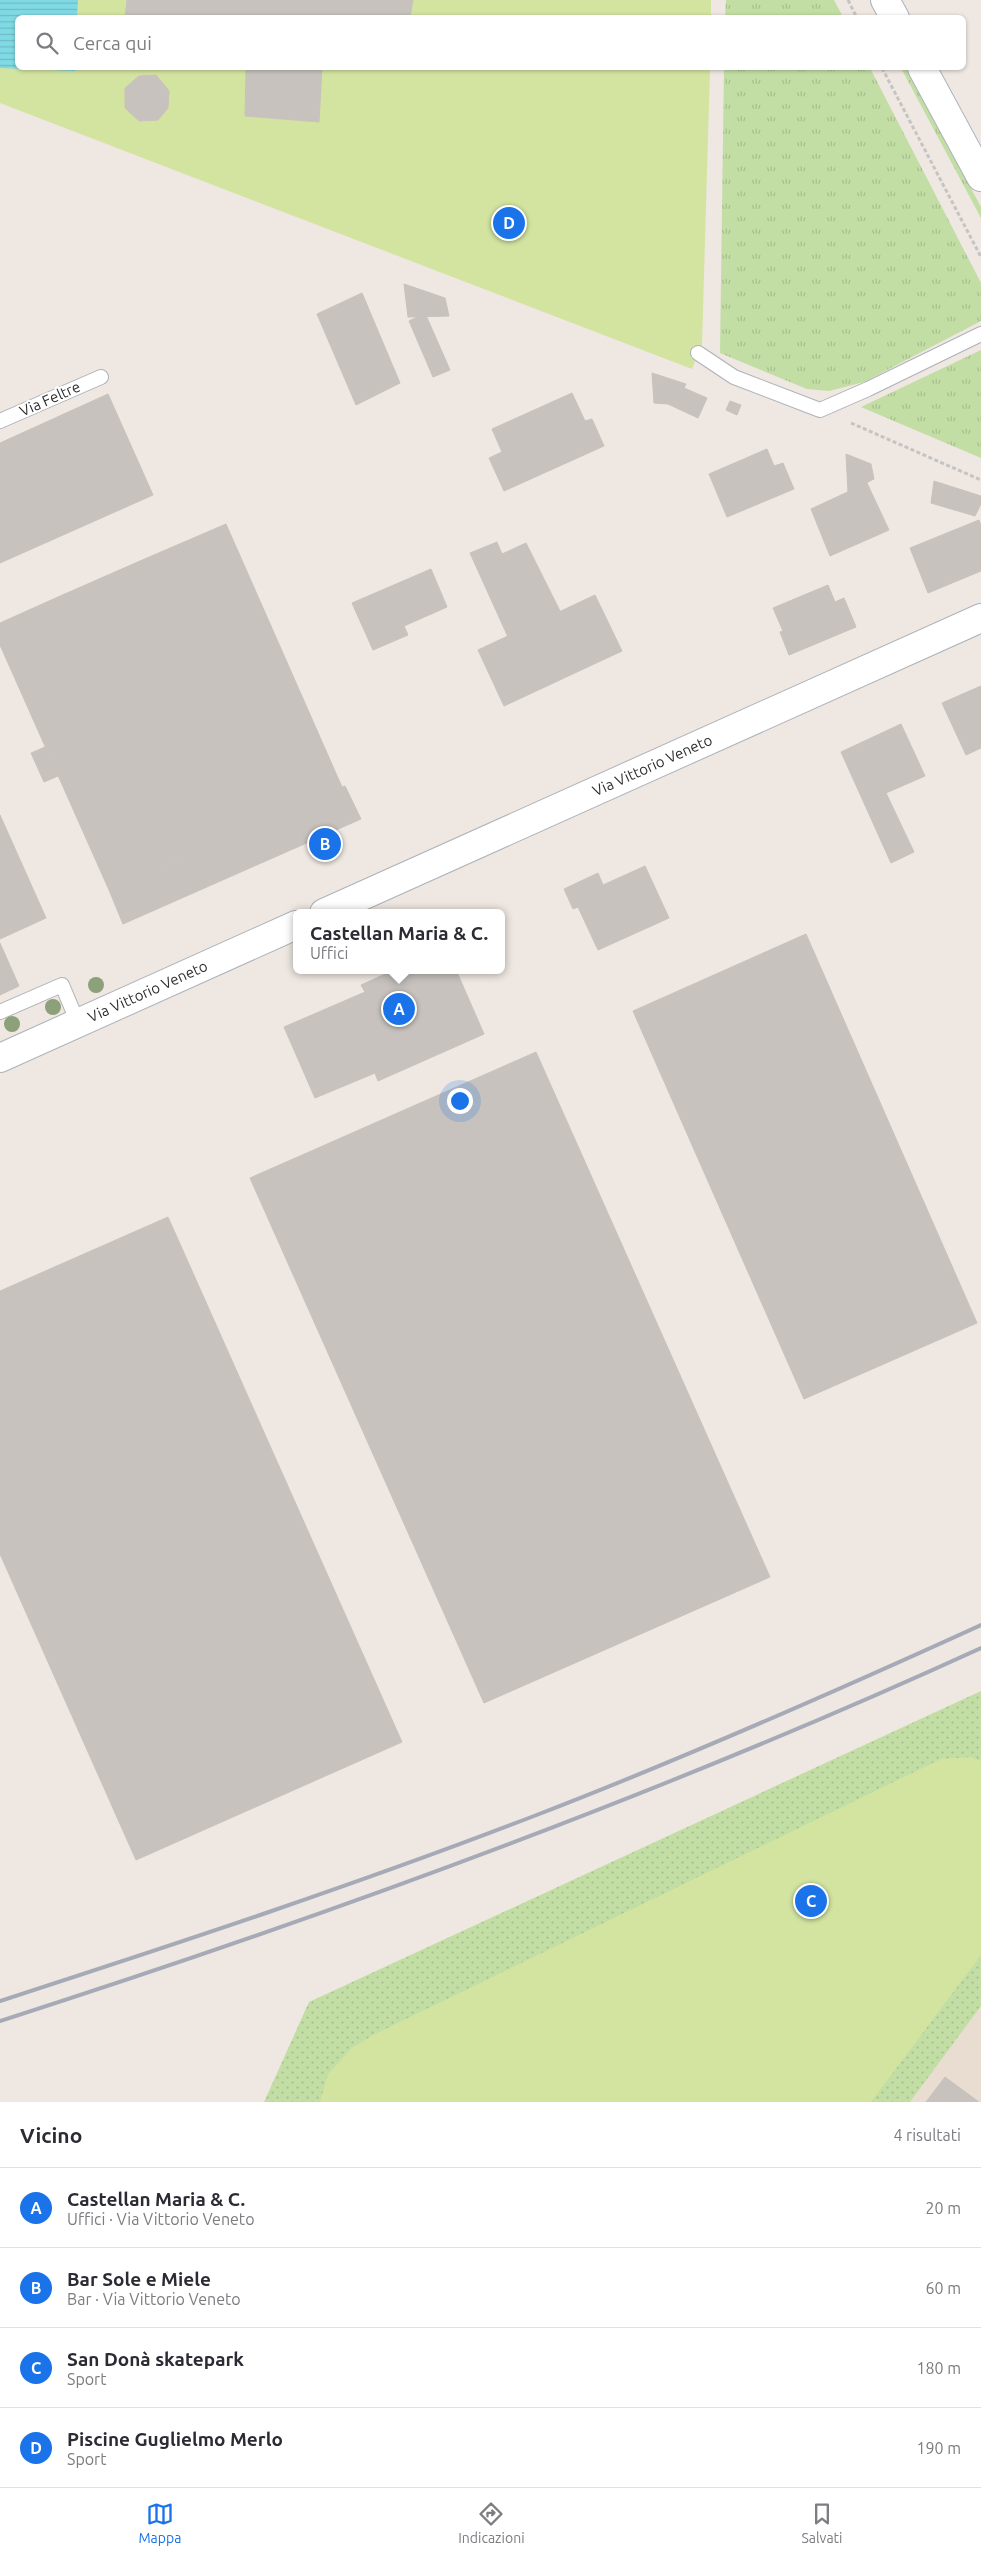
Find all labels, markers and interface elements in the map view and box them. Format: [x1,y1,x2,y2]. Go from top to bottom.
search box [15,15,966,70]
icon: search [33,29,61,57]
text: Cerca qui [73,32,152,54]
pin: D [493,204,525,242]
street label: Via Feltre [17,378,83,419]
street label: Via Vittorio Veneto [590,731,715,799]
pin: B [309,825,341,863]
popup [293,909,505,974]
text: Castellan Maria & C. [310,922,488,944]
text: Uffici [310,944,348,962]
street label: Via Vittorio Veneto [85,957,210,1025]
pin: A [383,990,415,1028]
your location [447,1088,473,1114]
pin: C [795,1882,827,1920]
text: Vicino [20,2123,82,2147]
text: 4 risultati [893,2126,961,2144]
text: Castellan Maria & C. [67,2188,245,2210]
text: A [30,2199,42,2217]
text: 20 m [925,2199,961,2217]
text: Uffici · Via Vittorio Veneto [67,2210,255,2228]
text: Bar Sole e Miele [67,2268,211,2290]
text: B [31,2279,41,2297]
text: 60 m [925,2279,961,2297]
text: Bar · Via Vittorio Veneto [67,2290,241,2308]
text: San Donà skatepark [67,2348,244,2370]
text: C [31,2359,41,2377]
text: 180 m [916,2359,961,2377]
text: Sport [67,2370,106,2388]
text: Piscine Guglielmo Merlo [67,2428,283,2450]
text: D [30,2439,42,2457]
text: 190 m [916,2439,961,2457]
text: Sport [67,2450,106,2468]
tab: Mappa [138,2500,181,2546]
tab: Indicazioni [458,2500,525,2546]
tab: Salvati [801,2500,843,2546]

